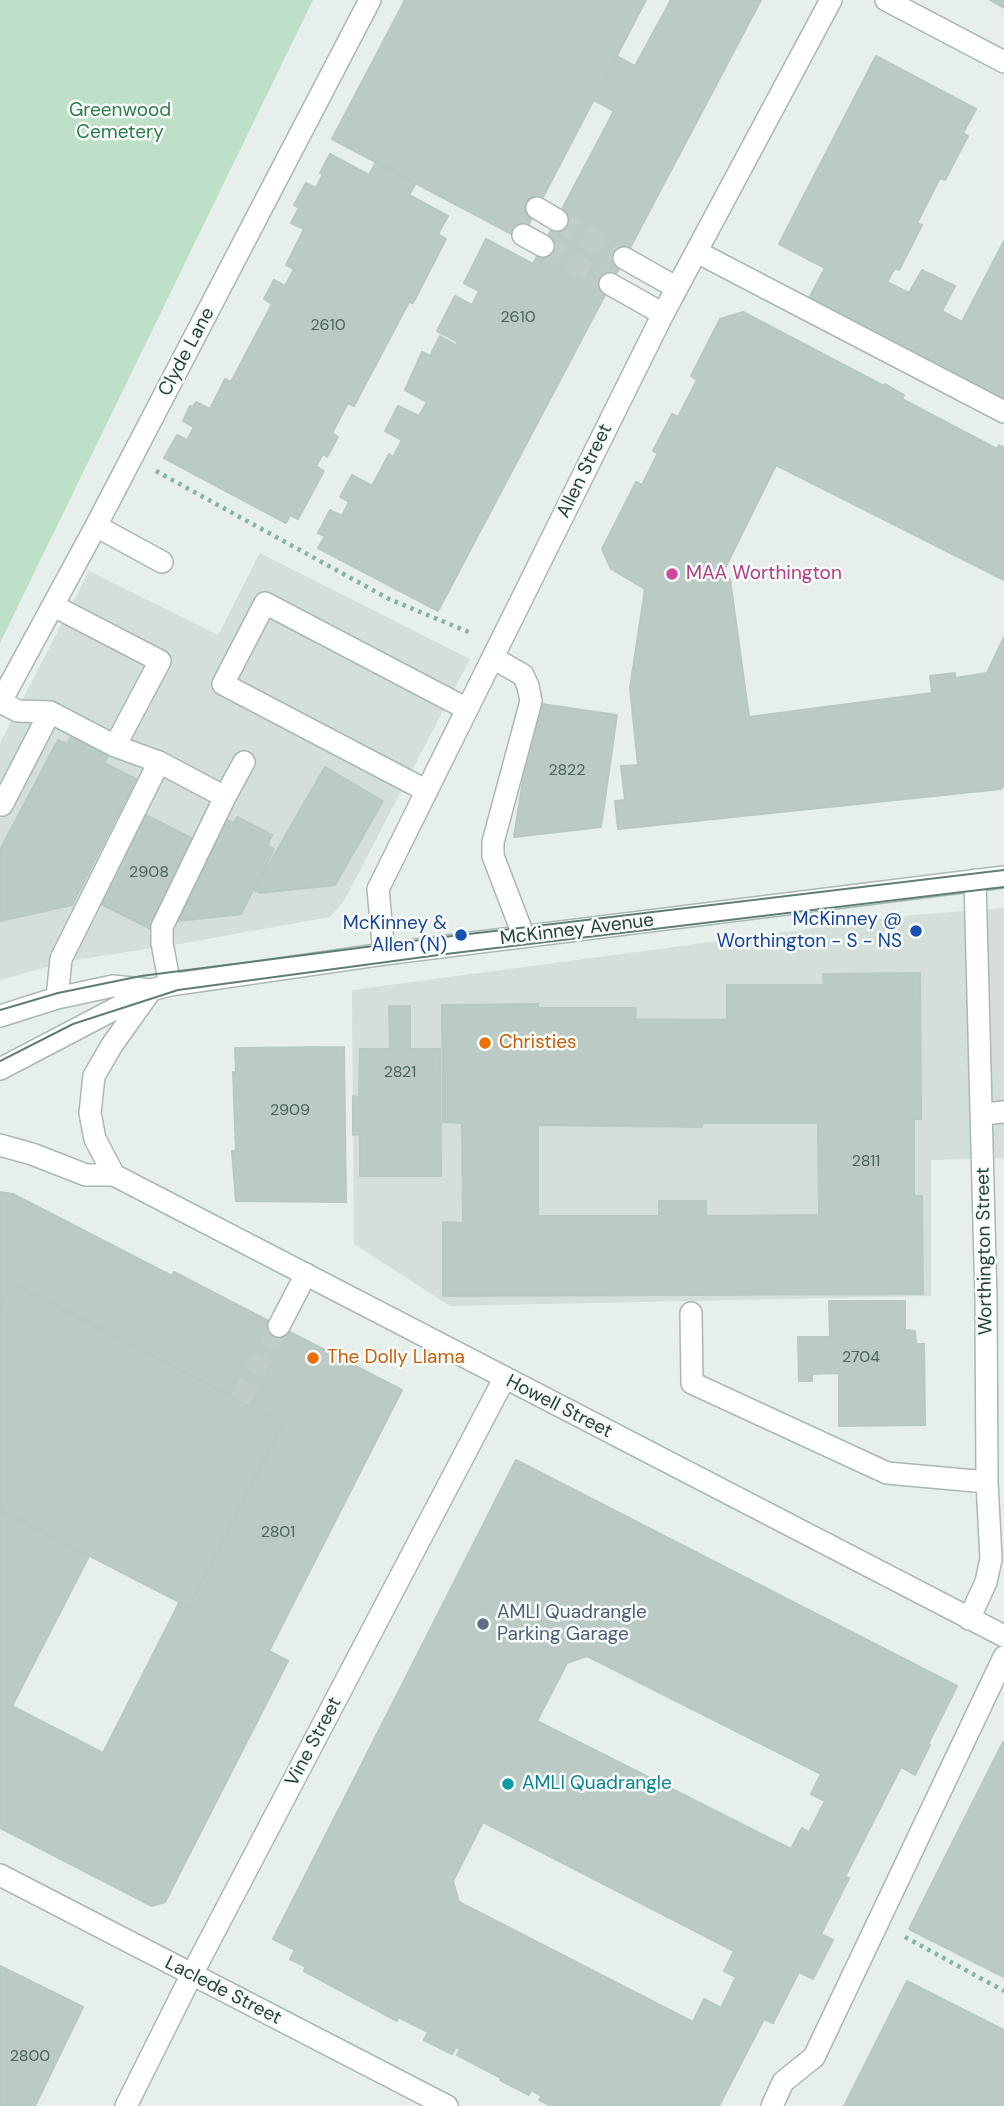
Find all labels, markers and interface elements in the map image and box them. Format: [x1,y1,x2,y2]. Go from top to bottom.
park label: Greenwood Cemetery [69,100,171,144]
street label: Clyde Lane [154,304,220,400]
house number: 2610 [500,308,536,328]
house number: 2610 [310,316,346,336]
street label: Allen Street [552,420,618,522]
place label: MAA Worthington [686,563,842,585]
marker: MAA Worthington [664,566,680,582]
house number: 2822 [549,761,585,781]
house number: 2908 [129,863,169,883]
street label: McKinney Avenue [499,909,655,951]
place label: McKinney @ Worthington - S - NS [717,909,902,953]
place label: McKinney & Allen (N) [343,913,447,957]
marker: McKinney @ Worthington - S - NS [908,923,924,939]
marker: McKinney & Allen (N) [453,927,469,943]
place label: Christies [499,1032,577,1054]
marker: Christies [477,1035,493,1051]
house number: 2821 [384,1063,416,1083]
house number: 2909 [270,1101,310,1121]
house number: 2811 [852,1152,880,1172]
street label: Worthington Street [972,1167,998,1335]
place label: The Dolly Llama [327,1347,465,1369]
house number: 2704 [842,1348,880,1368]
marker: The Dolly Llama [305,1350,321,1366]
street label: Howell Street [502,1370,616,1444]
house number: 2801 [261,1523,295,1543]
place label: AMLI Quadrangle Parking Garage [497,1602,647,1646]
marker: AMLI Quadrangle Parking Garage [475,1616,491,1632]
street label: Vine Street [281,1693,347,1791]
place label: AMLI Quadrangle [522,1773,672,1795]
marker: AMLI Quadrangle [500,1776,516,1792]
street label: Laclede Street [161,1952,285,2030]
house number: 2800 [10,2047,50,2067]

